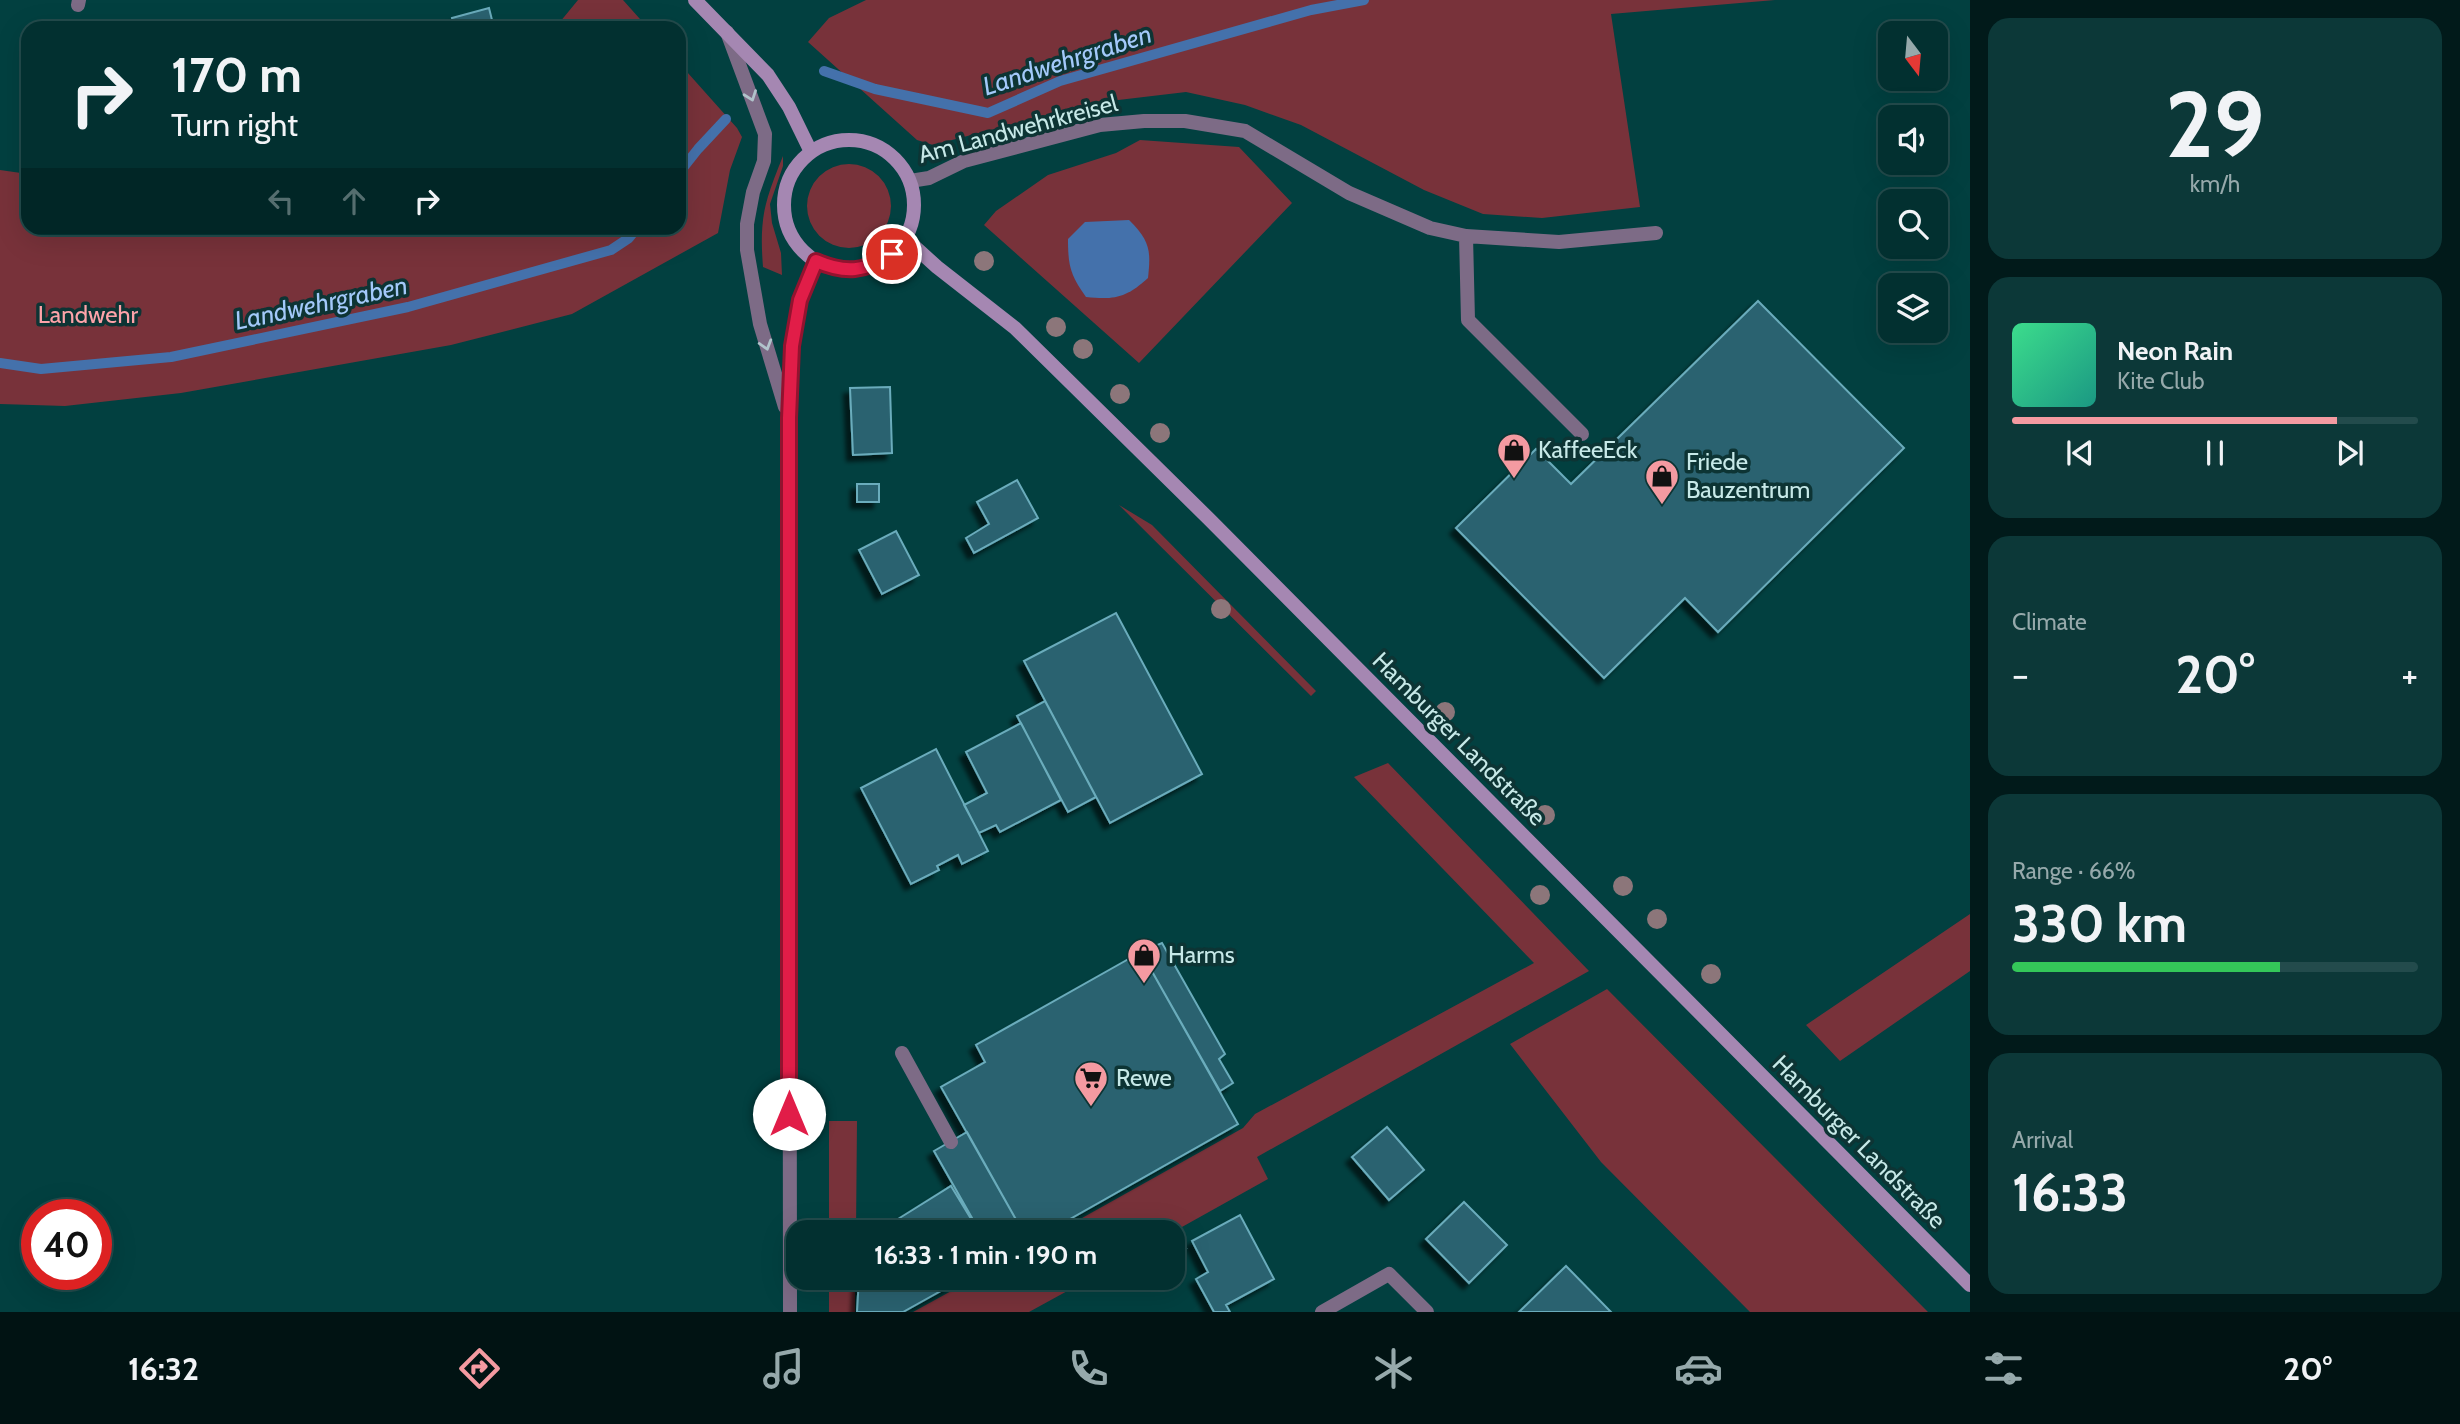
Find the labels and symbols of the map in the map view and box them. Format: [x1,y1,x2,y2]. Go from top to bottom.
water label: Landwehrgraben [978,18,1156,102]
north arrow [1878,21,1948,91]
street label: Am Landwehrkreisel [915,88,1121,169]
one-way arrow [742,90,756,102]
pin [862,224,922,284]
water label: Landwehrgraben [232,269,410,337]
park label: Landwehr [38,300,139,329]
one-way arrow [758,339,773,351]
shop icon: KaffeeEck [1495,431,1533,480]
place label: KaffeeEck [1538,435,1638,464]
place label: Friede Bauzentrum [1686,447,1810,504]
shop icon: Friede Bauzentrum [1643,457,1681,506]
street label: Hamburger Landstraße [1367,646,1552,831]
shop icon: Harms [1125,936,1163,985]
place label: Harms [1168,940,1235,969]
street label: Hamburger Landstraße [1767,1049,1952,1234]
supermarket icon: Rewe [1072,1059,1110,1108]
place label: Rewe [1116,1063,1172,1092]
position arrow [752,1077,826,1151]
speed limit sign: 40 [21,1199,112,1290]

